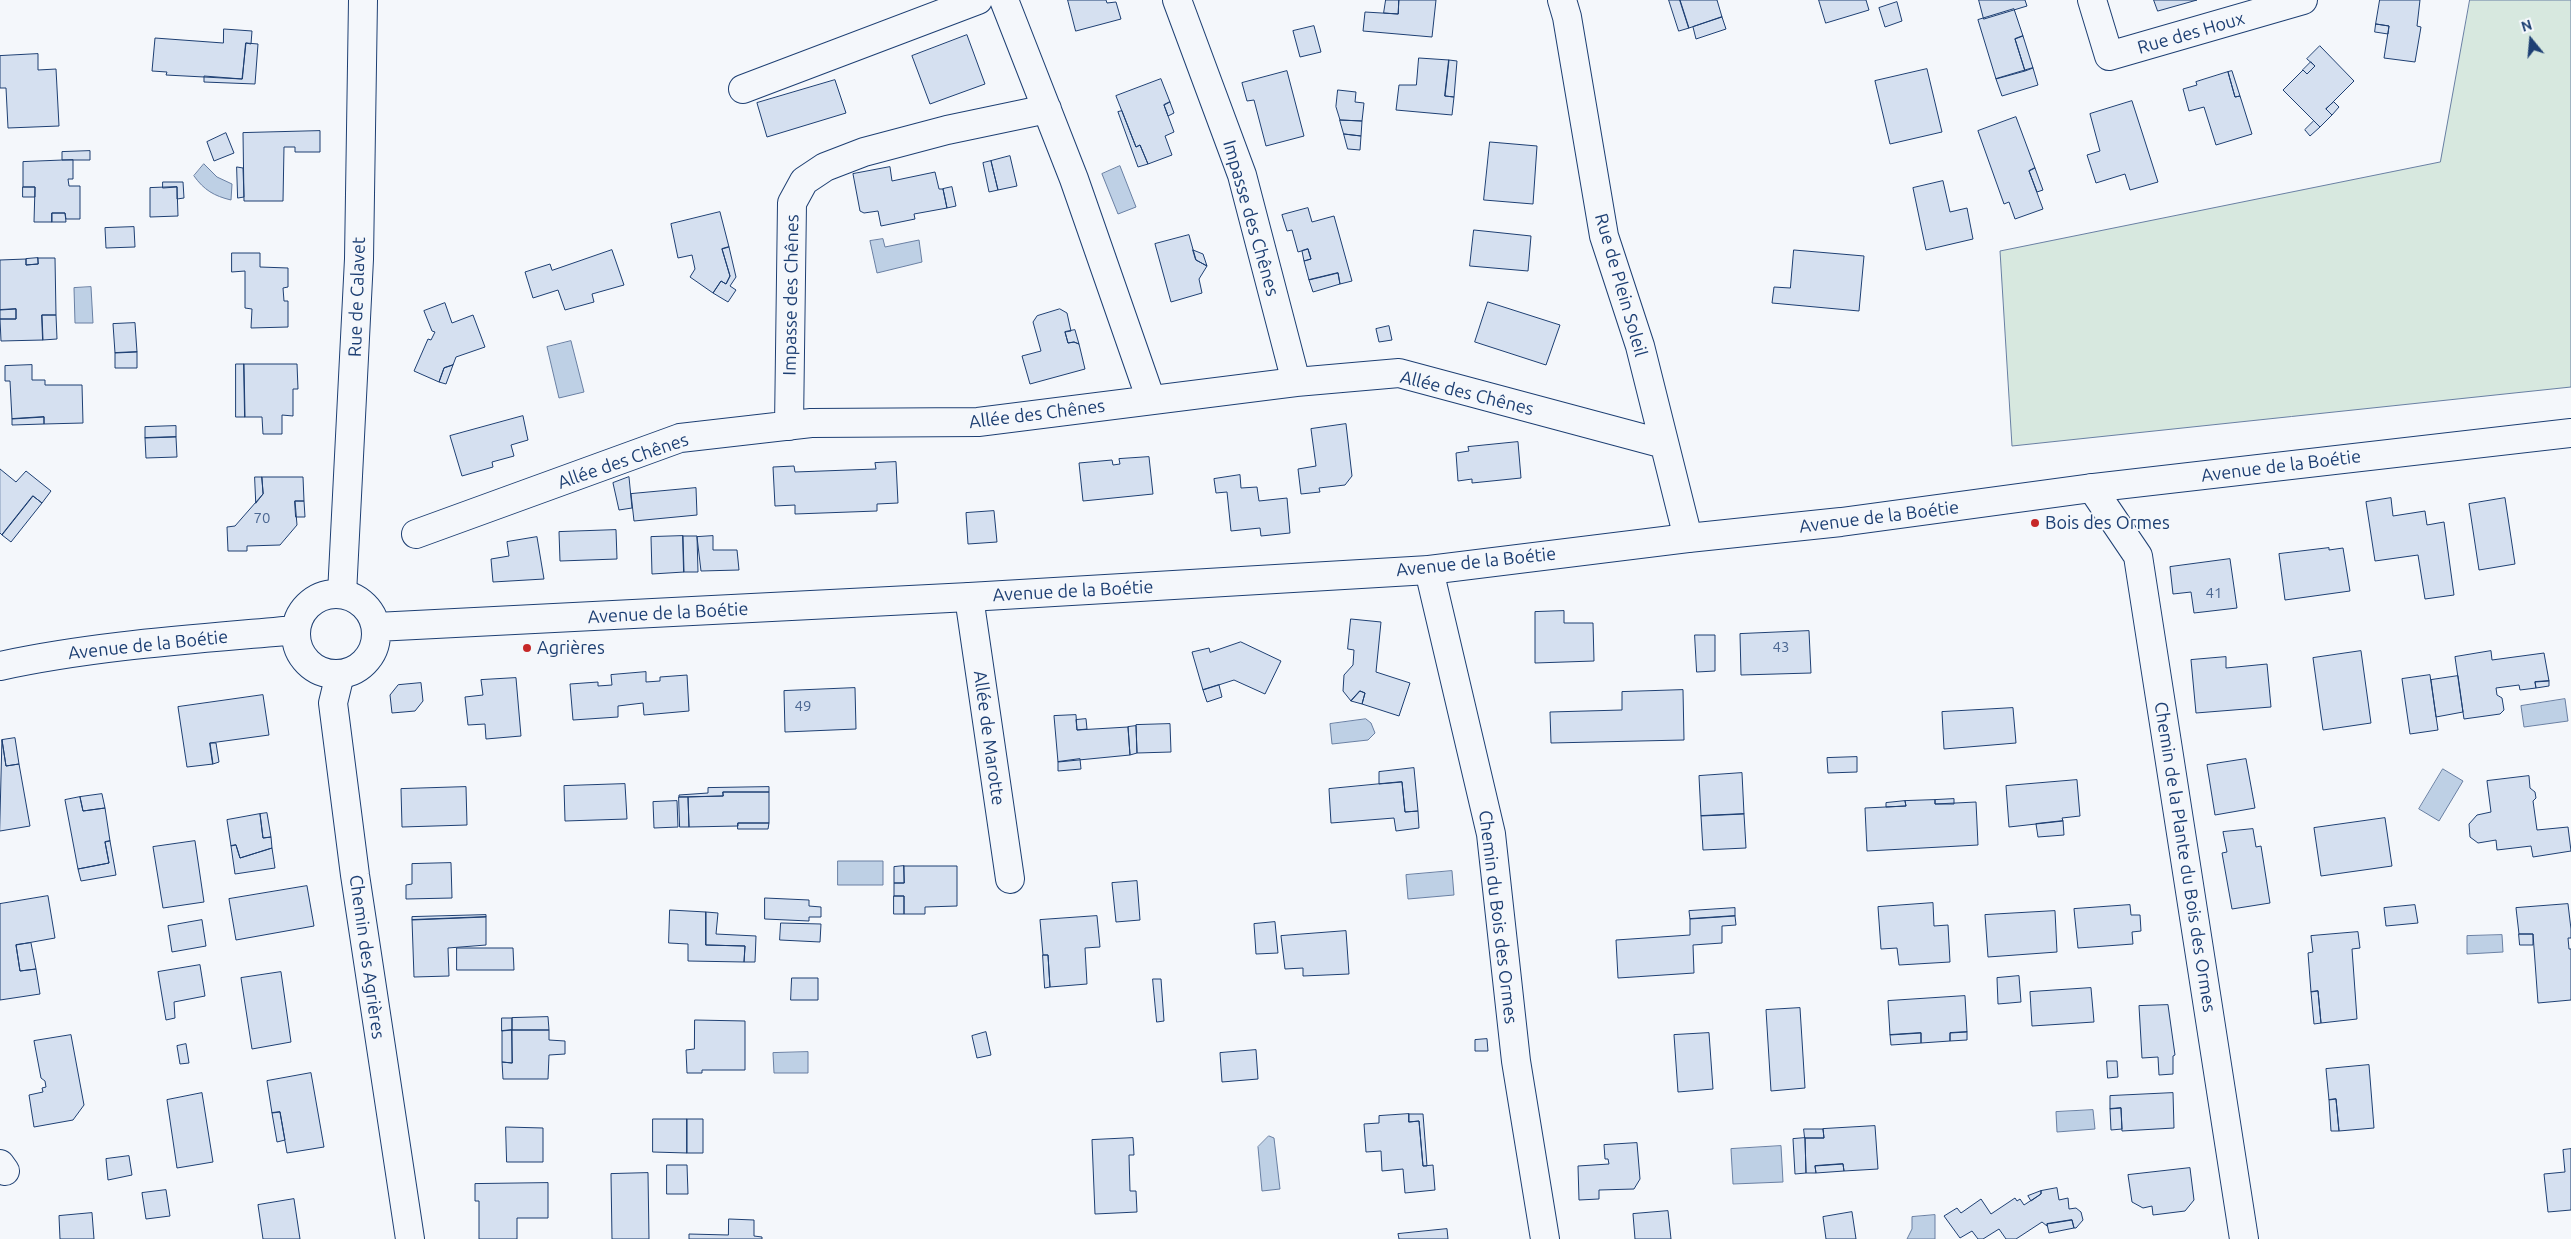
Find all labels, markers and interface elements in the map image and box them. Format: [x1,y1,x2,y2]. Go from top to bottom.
street label: Rue des Houx [2135,7,2247,59]
north arrow [2506,15,2556,65]
text: N [2519,16,2534,35]
street label: Impasse des Chênes [1218,138,1284,298]
street label: Rue de Plein Soleil [1590,211,1652,359]
street label: Impasse des Chênes [779,214,803,376]
street label: Rue de Calavet [344,237,370,357]
street label: Allée des Chênes [1398,366,1536,420]
street label: Allée des Chênes [968,395,1106,433]
street label: Allée des Chênes [555,429,691,493]
street label: Avenue de la Boétie [2200,445,2362,487]
street label: Avenue de la Boétie [1798,496,1960,538]
house number: 70 [254,509,270,527]
place label: Bois des Ormes [2045,512,2170,534]
marker: Bois des Ormes [2029,517,2041,529]
street label: Avenue de la Boétie [1395,543,1557,581]
street label: Avenue de la Boétie [992,576,1154,606]
house number: 41 [2206,584,2222,602]
street label: Avenue de la Boétie [587,598,749,628]
street label: Avenue de la Boétie [67,626,229,664]
place label: Agrières [537,637,605,659]
house number: 43 [1773,638,1789,656]
marker: Agrières [521,642,533,654]
street label: Allée de Marotte [969,669,1009,807]
house number: 49 [795,697,811,715]
street label: Chemin de la Plante du Bois des Ormes [2150,700,2220,1014]
street label: Chemin du Bois des Ormes [1474,809,1522,1025]
street label: Chemin des Agrières [345,873,389,1041]

